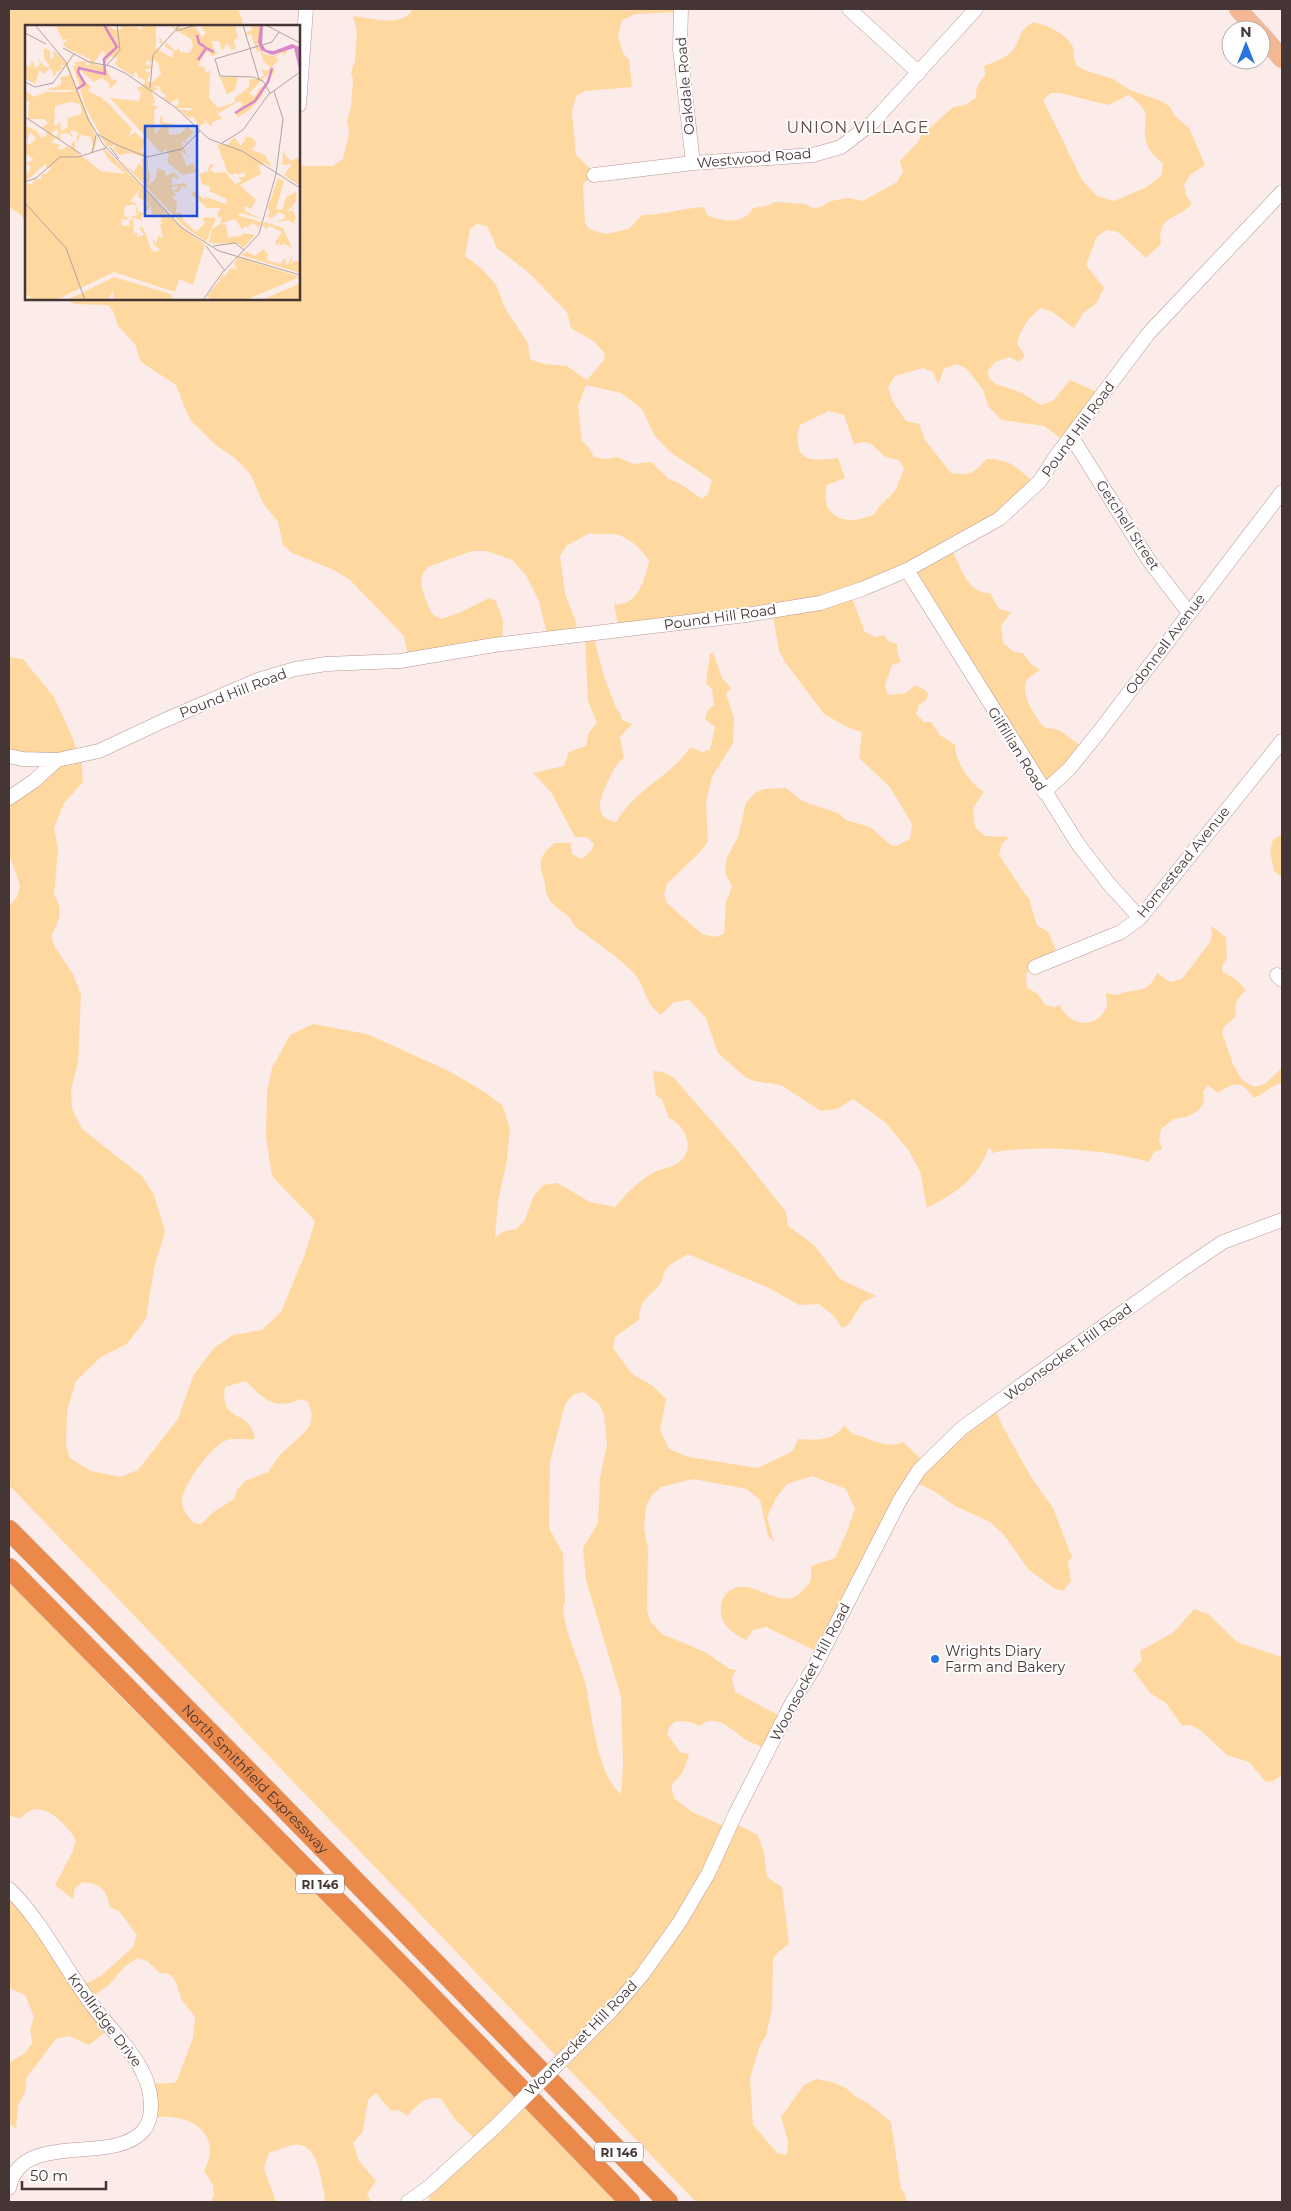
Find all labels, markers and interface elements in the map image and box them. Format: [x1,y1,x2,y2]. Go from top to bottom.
north arrow [1221,20,1271,70]
text: N [1240,23,1252,41]
inset map [25,25,300,300]
street label: Oakdale Road [672,36,698,136]
district label: UNION VILLAGE [786,118,930,137]
street label: Westwood Road [696,144,812,172]
street label: Pound Hill Road [1037,378,1119,480]
street label: Getchell Street [1092,477,1164,574]
street label: Odonnell Avenue [1121,590,1209,698]
street label: Pound Hill Road [662,600,778,634]
street label: Pound Hill Road [177,664,289,722]
street label: Gilfillian Road [984,703,1050,795]
street label: Homestead Avenue [1133,803,1233,921]
street label: Woonsocket Hill Road [1000,1299,1136,1405]
street label: Woonsocket Hill Road [766,1600,854,1744]
place label: Wrights Diary Farm and Bakery [945,1642,1066,1676]
marker: Wrights Diary Farm and Bakery [929,1653,941,1665]
street label: North Smithfield Expressway [178,1700,333,1858]
road number: RI 146 [296,1875,344,1894]
street label: Knollridge Drive [64,1970,146,2070]
street label: Woonsocket Hill Road [521,1976,641,2100]
road number: RI 146 [595,2142,643,2162]
scale bar [22,2158,106,2190]
text: 50 m [30,2166,68,2185]

